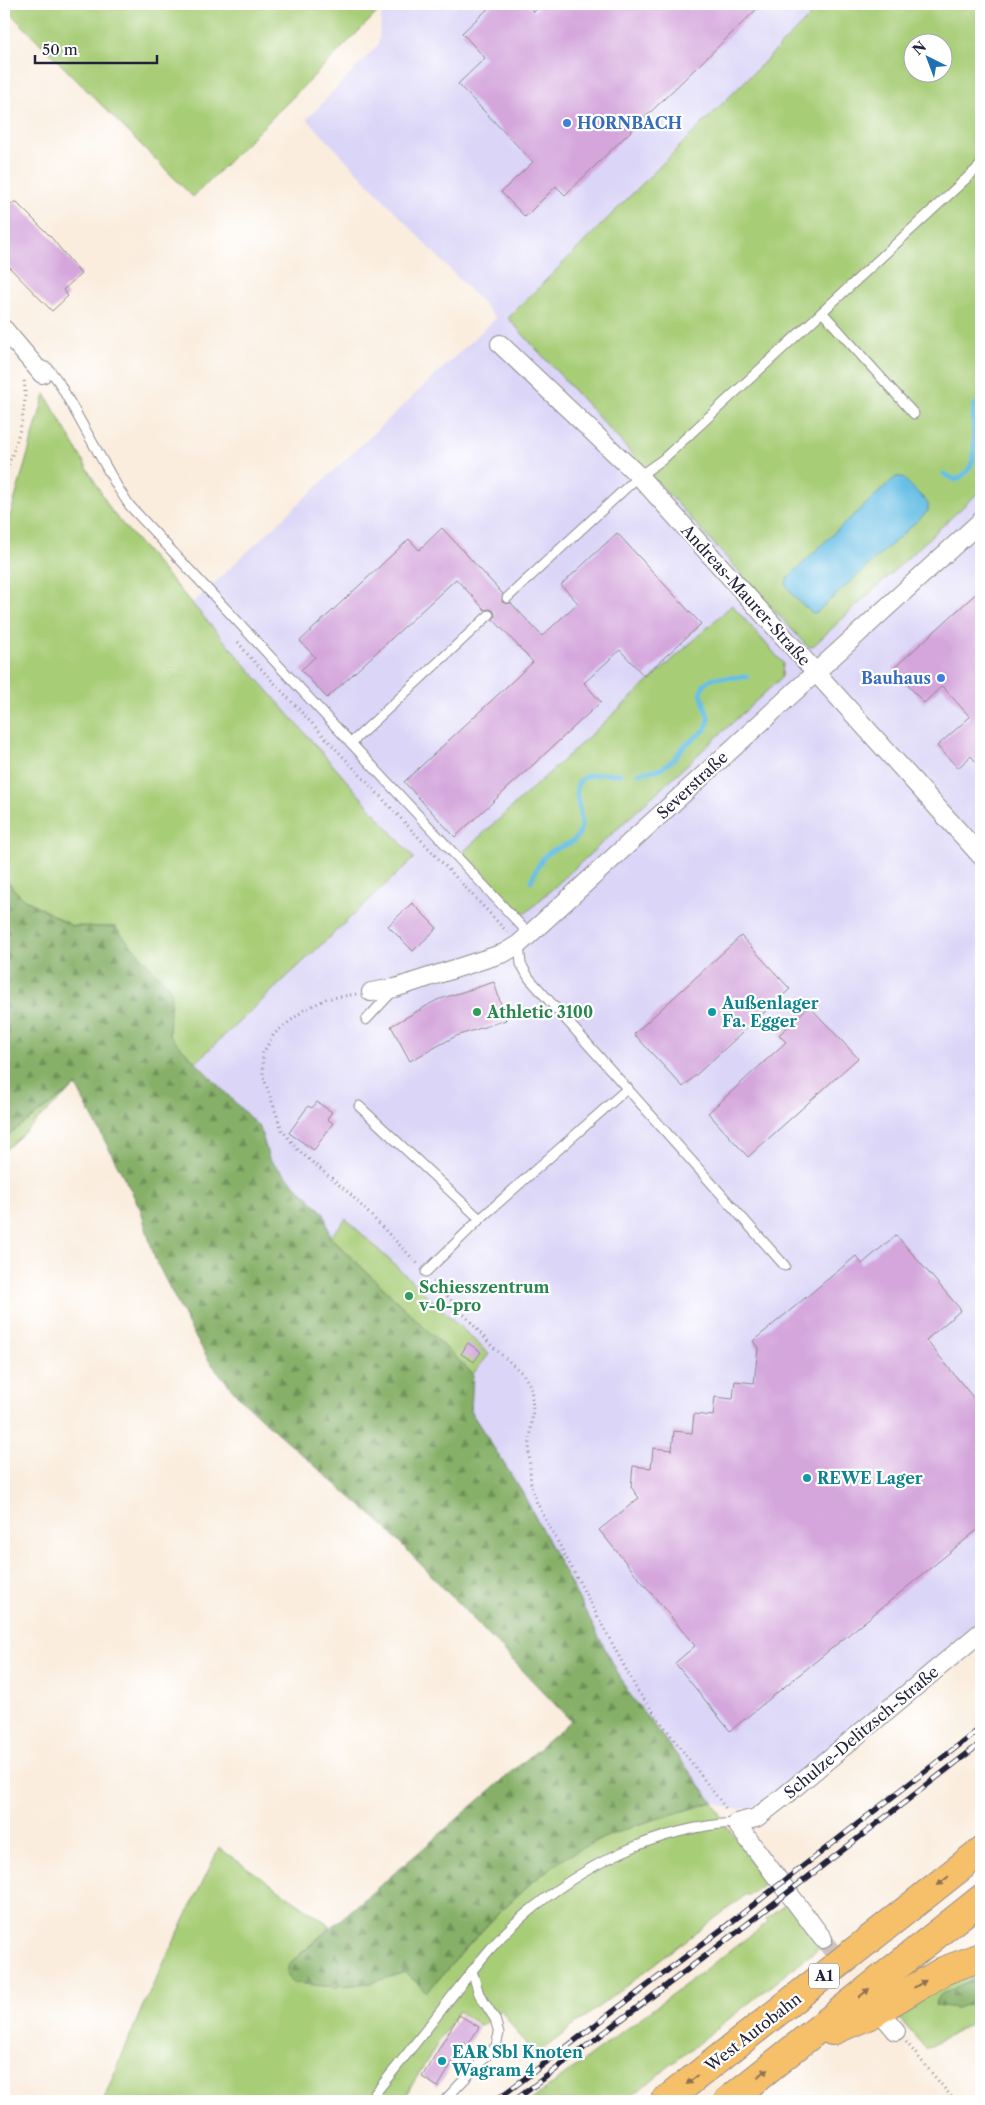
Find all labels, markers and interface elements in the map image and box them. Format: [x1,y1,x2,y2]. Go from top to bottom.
scale bar [35,32,158,64]
north arrow [902,32,952,82]
text: N [909,38,930,59]
text: 50 m [42,40,78,59]
place label: HORNBACH [577,113,682,133]
marker: HORNBACH [561,117,573,129]
street label: Andreas-Maurer-Straße [677,519,815,670]
place label: Bauhaus [861,668,931,688]
marker: Bauhaus [935,672,947,684]
street label: Severstraße [652,747,732,823]
place label: Außenlager Fa. Egger [721,993,819,1031]
place label: Athletic 3100 [486,1002,593,1022]
marker: Athletic 3100 [471,1006,483,1018]
marker: Außenlager Fa. Egger [706,1006,718,1018]
place label: Schiesszentrum v-0-pro [418,1277,550,1315]
marker: Schiesszentrum v-0-pro [403,1290,415,1302]
place label: REWE Lager [817,1468,923,1488]
marker: REWE Lager [801,1472,813,1484]
street label: Schulze-Delitzsch-Straße [780,1661,942,1803]
one-way arrow [937,1876,950,1887]
road number: A1 [809,1964,839,1988]
one-way arrow [913,1980,926,1989]
one-way arrow [857,1987,870,1998]
street label: West Autobahn [700,1988,805,2076]
place label: EAR Sbl Knoten Wagram 4 [451,2042,583,2080]
marker: EAR Sbl Knoten Wagram 4 [436,2055,448,2067]
one-way arrow [756,2068,769,2079]
one-way arrow [686,2074,699,2085]

